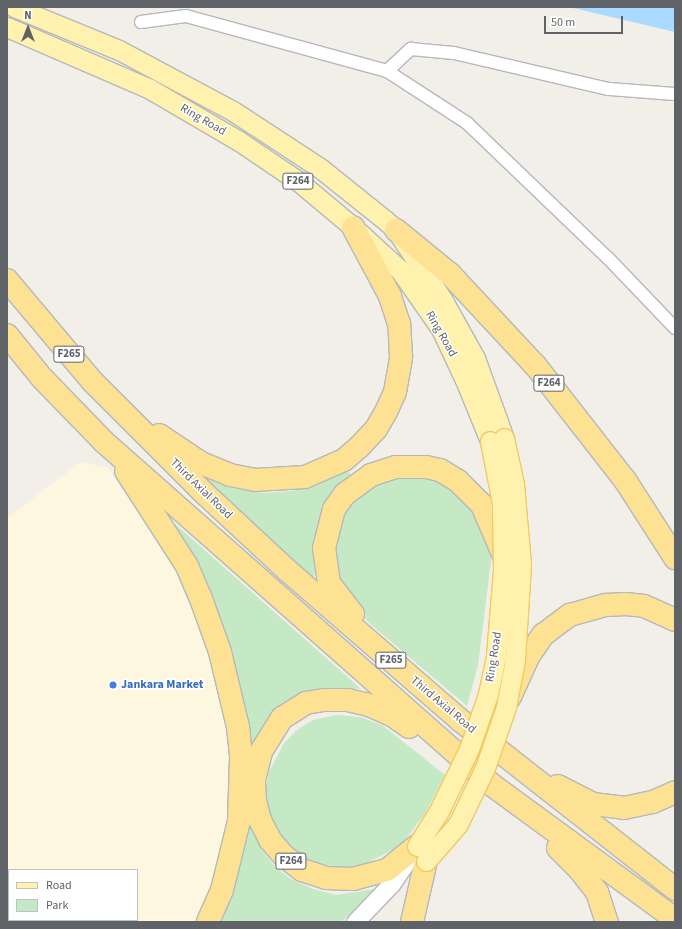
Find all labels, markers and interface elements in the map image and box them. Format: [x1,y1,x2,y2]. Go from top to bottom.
north arrow [8,8,48,48]
text: N [24,8,32,23]
scale bar [546,8,625,34]
text: 50 m [551,14,575,31]
street label: Ring Road [178,101,228,139]
road number: F264 [282,172,314,190]
street label: Ring Road [422,309,460,359]
road number: F265 [53,345,85,363]
road number: F264 [533,374,565,392]
street label: Third Axial Road [167,456,235,522]
street label: Ring Road [483,631,505,683]
road number: F265 [375,651,407,669]
street label: Third Axial Road [407,673,479,737]
place label: Jankara Market [121,678,203,692]
marker: Jankara Market [108,680,118,690]
road number: F264 [275,852,307,870]
legend [8,869,138,921]
text: Road [46,877,72,894]
text: Park [46,897,68,914]

